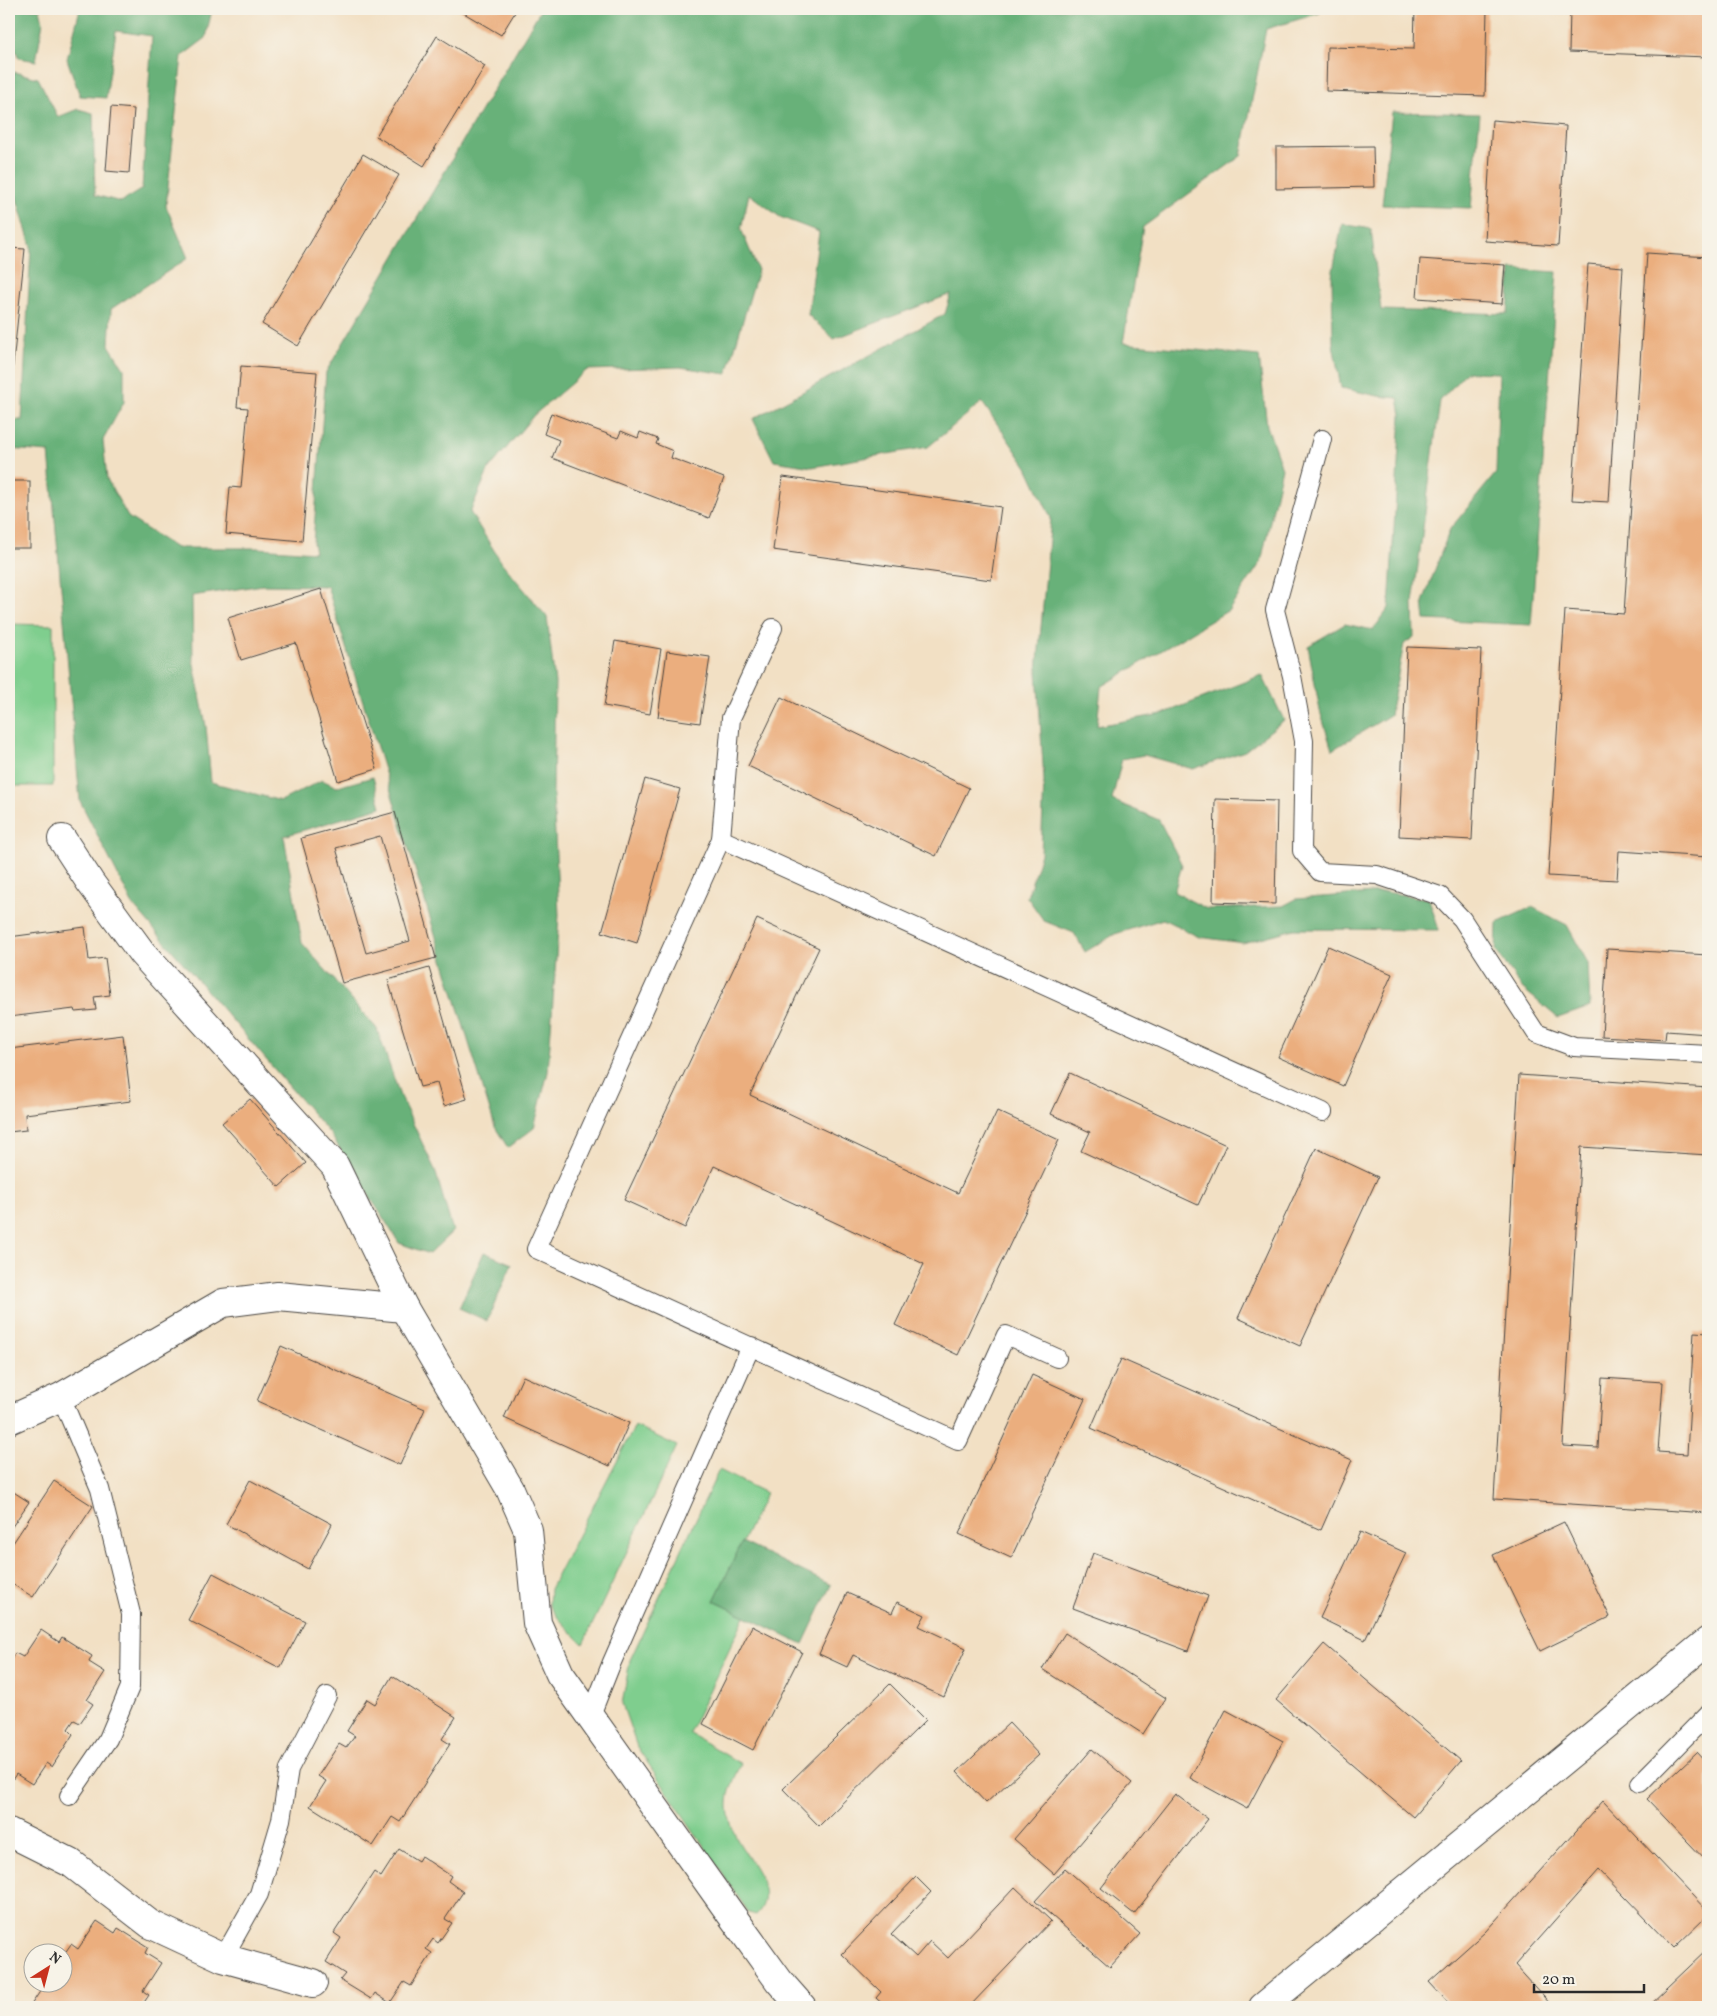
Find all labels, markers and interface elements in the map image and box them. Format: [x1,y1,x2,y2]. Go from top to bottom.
north arrow [22,1944,72,1994]
text: N [45,1948,64,1969]
scale bar [1534,1961,1644,1993]
text: 20 m [1542,1970,1575,1991]

